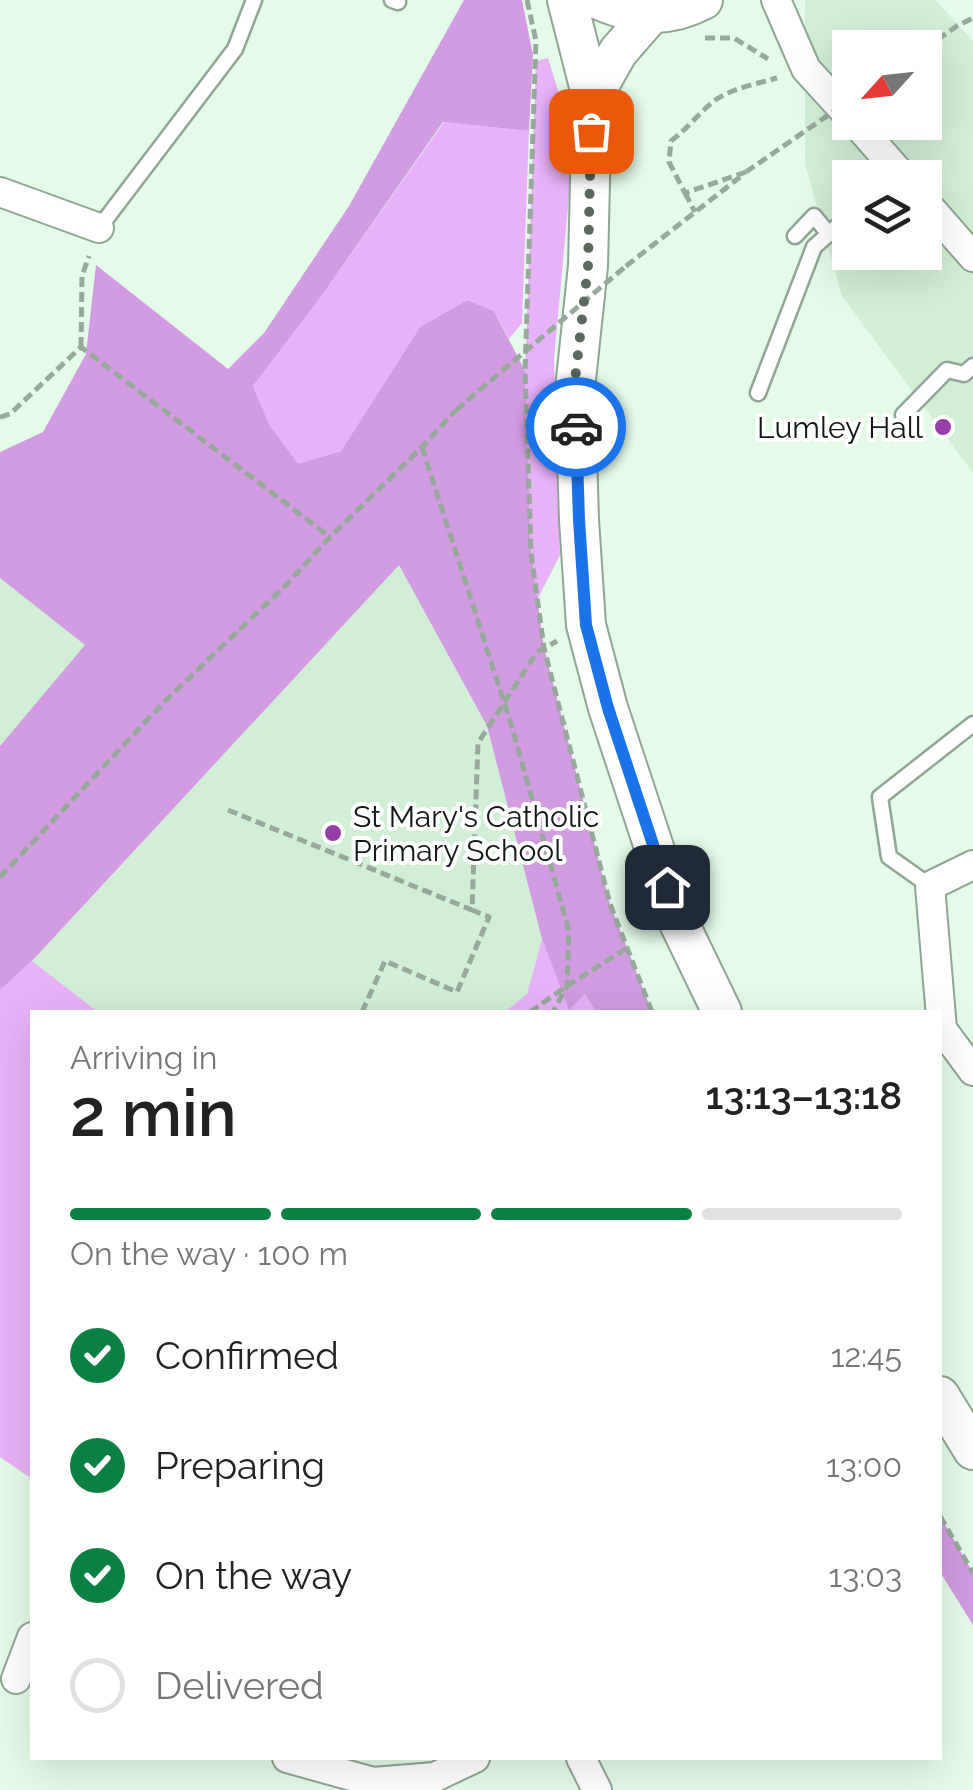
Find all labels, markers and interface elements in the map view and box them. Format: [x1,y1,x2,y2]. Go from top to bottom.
north arrow [832,30,942,140]
map controls [832,30,942,270]
pin [549,89,634,174]
icon: bag [564,104,619,159]
button: layers [832,160,942,270]
courier [526,377,626,477]
icon: car [549,400,604,455]
place label: Lumley Hall [757,410,924,445]
marker: Lumley Hall [932,416,954,438]
place label: St Mary's Catholic Primary School [353,799,599,868]
marker: St Mary's Catholic Primary School [322,822,344,844]
pin [625,845,710,930]
icon: home [640,860,695,915]
text: Arriving in [70,1039,217,1076]
text: 13:13–13:18 [706,1073,902,1118]
text: 2 min [70,1075,237,1151]
text: On the way · 100 m [70,1235,348,1272]
icon: check [70,1328,125,1383]
text: Confirmed [155,1333,339,1378]
text: 12:45 [831,1337,902,1374]
icon: check [70,1438,125,1493]
text: Preparing [155,1443,325,1488]
text: 13:00 [826,1447,902,1484]
icon: check [70,1548,125,1603]
text: On the way [155,1553,352,1598]
text: 13:03 [829,1557,902,1594]
text: Delivered [155,1663,324,1708]

